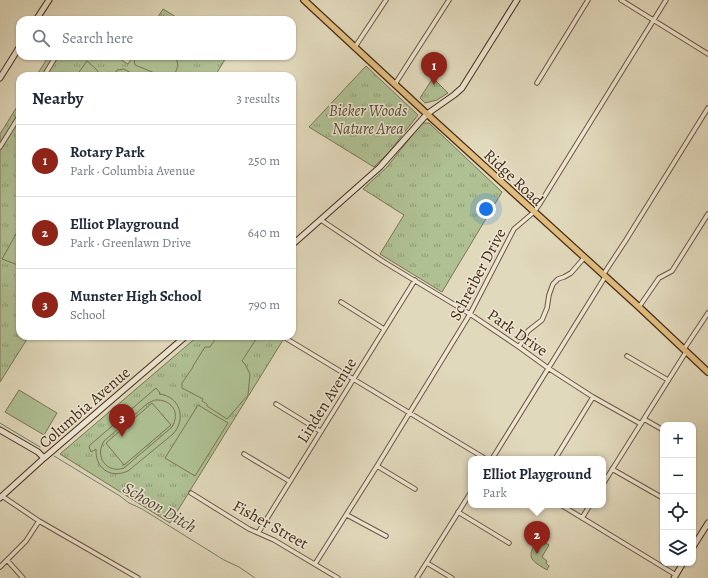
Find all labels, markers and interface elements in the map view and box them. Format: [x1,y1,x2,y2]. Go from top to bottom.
search box [16,16,296,60]
icon: search [30,27,52,49]
text: Search here [62,28,133,48]
pin: 1 [421,52,447,85]
text: Nearby [32,87,83,110]
text: 3 results [236,90,280,107]
park label: Bieker Woods Nature Area [329,100,408,140]
text: Rotary Park [70,142,144,162]
street label: Ridge Road [479,144,548,211]
text: 1 [43,152,47,169]
text: 250 m [248,152,280,169]
text: Park · Columbia Avenue [70,162,195,179]
your location [476,199,496,219]
text: Elliot Playground [70,214,179,234]
text: 2 [42,224,48,241]
text: 640 m [248,224,280,241]
street label: Schreiber Drive [444,224,511,325]
text: Park · Greenlawn Drive [70,234,191,251]
text: Munster High School [70,286,202,306]
text: 3 [42,296,48,313]
text: 790 m [248,296,280,313]
street label: Park Drive [483,304,552,362]
text: School [70,306,105,323]
street label: Linden Avenue [292,354,362,447]
street label: Columbia Avenue [34,362,135,454]
pin: 3 [109,404,135,437]
map controls [660,422,696,566]
button: + [660,422,696,458]
popup [468,456,606,508]
button: − [660,458,696,494]
text: Elliot Playground [482,464,592,484]
water label: Schoon Ditch [119,476,201,539]
text: Park [482,484,507,501]
button: locate [660,494,696,530]
street label: Fisher Street [229,495,312,555]
pin: 2 [524,521,550,554]
button: layers [660,530,696,566]

